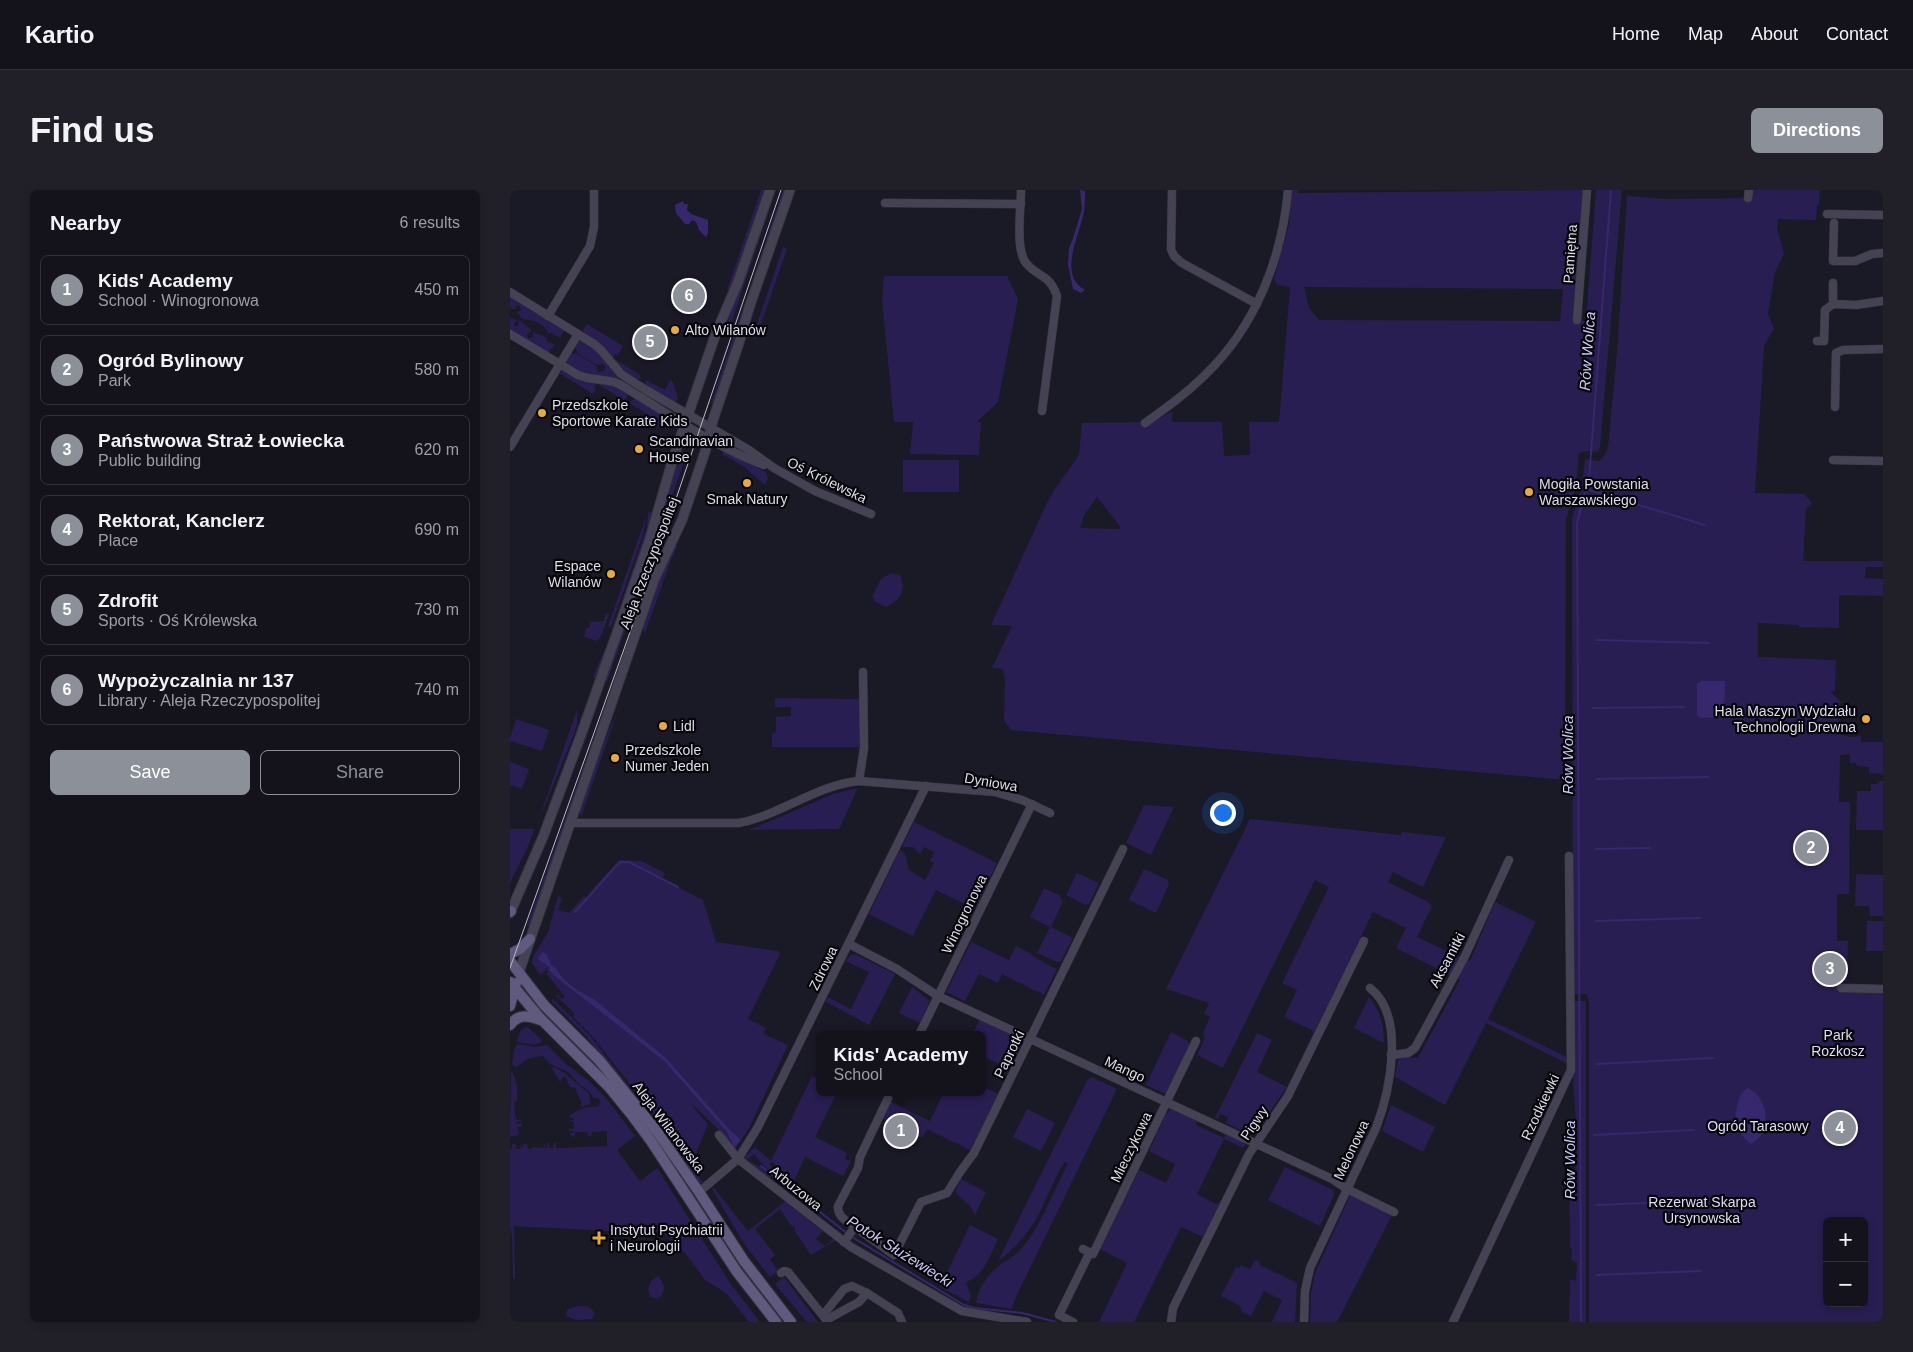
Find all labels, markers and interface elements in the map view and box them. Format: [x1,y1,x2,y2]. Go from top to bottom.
text: Kartio [25,21,94,48]
text: Home [1612,24,1660,44]
text: Map [1688,24,1723,44]
text: About [1751,24,1798,44]
text: Contact [1826,24,1888,44]
button: Directions [1751,108,1883,153]
text: Find us [30,110,154,149]
text: Nearby [50,211,121,234]
text: 6 results [400,214,460,231]
street label: Pamiętna [1560,224,1580,284]
text: Kids' Academy [98,270,233,291]
pin: 6 [673,277,705,315]
text: 1 [63,281,71,298]
text: 450 m [415,281,459,298]
text: School · Winogronowa [98,292,259,309]
water label: Rów Wolica [1576,311,1598,391]
place label: Alto Wilanów [685,322,767,338]
pin: 5 [634,323,666,361]
marker: Alto Wilanów [669,324,681,336]
text: Ogród Bylinowy [98,350,244,371]
text: 2 [63,361,71,378]
text: 580 m [415,361,459,378]
text: Park [98,372,131,389]
place label: Przedszkole Sportowe Karate Kids [552,397,687,429]
marker: Przedszkole Sportowe Karate Kids [536,407,548,419]
text: Państwowa Straż Łowiecka [98,430,344,451]
place label: Scandinavian House [649,433,733,465]
text: 3 [63,441,71,458]
text: 620 m [415,441,459,458]
marker: Scandinavian House [633,443,645,455]
text: Public building [98,452,201,469]
street label: Oś Królewska [785,454,870,506]
place label: Mogiła Powstania Warszawskiego [1539,476,1649,508]
marker: Smak Natury [741,477,753,489]
marker: Mogiła Powstania Warszawskiego [1523,486,1535,498]
place label: Smak Natury [707,491,787,507]
street label: Aleja Rzeczypospolitej [616,495,682,631]
text: Rektorat, Kanclerz [98,510,265,531]
text: 4 [63,521,71,538]
text: 690 m [415,521,459,538]
text: Place [98,532,138,549]
place label: Espace Wilanów [548,558,602,590]
marker: Espace Wilanów [605,568,617,580]
text: Zdrofit [98,590,158,611]
text: 5 [63,601,71,618]
text: 730 m [415,601,459,618]
text: Sports · Oś Królewska [98,612,257,629]
text: Wypożyczalnia nr 137 [98,670,294,691]
text: 6 [63,681,71,698]
text: 740 m [415,681,459,698]
text: Library · Aleja Rzeczypospolitej [98,692,320,709]
place label: Hala Maszyn Wydziału Technologii Drewna [1715,703,1856,735]
marker: Hala Maszyn Wydziału Technologii Drewna [1860,713,1872,725]
water label: Rów Wolica [1559,715,1576,795]
place label: Lidl [673,718,695,734]
marker: Lidl [657,720,669,732]
place label: Przedszkole Numer Jeden [625,742,709,774]
button: Save [50,750,250,795]
button: Share [260,750,460,795]
marker: Przedszkole Numer Jeden [609,752,621,764]
street label: Dyniowa [963,769,1019,795]
your location [1210,800,1236,826]
pin: 2 [1795,829,1827,867]
street label: Winogronowa [938,872,990,956]
street label: Aksamitki [1426,930,1468,990]
street label: Zdrowa [806,943,841,992]
pin: 3 [1814,950,1846,988]
street label: Paprotki [991,1027,1027,1081]
park label: Park Rozkosz [1811,1027,1865,1059]
popup [816,1031,986,1096]
text: Kids' Academy [834,1044,968,1065]
street label: Mango [1102,1053,1148,1085]
text: School [834,1066,883,1083]
street label: Rzodkiewki [1518,1072,1562,1142]
street label: Aleja Wilanowska [630,1078,709,1176]
street label: Pigwy [1237,1103,1271,1143]
street label: Mieczykowa [1107,1109,1155,1185]
pin: 4 [1824,1109,1856,1147]
pin: 1 [885,1112,917,1150]
street label: Melonowa [1330,1118,1372,1182]
park label: Ogród Tarasowy [1707,1118,1809,1134]
water label: Rów Wolica [1561,1120,1578,1200]
street label: Arbuzowa [767,1162,825,1214]
park label: Rezerwat Skarpa Ursynowska [1648,1194,1756,1226]
water label: Potok Służewiecki [844,1212,956,1291]
map controls [1823,1217,1868,1307]
button: + [1823,1217,1868,1262]
place label: Instytut Psychiatrii i Neurologii [610,1222,723,1254]
marker: Instytut Psychiatrii i Neurologii [592,1231,606,1245]
button: − [1823,1262,1868,1307]

